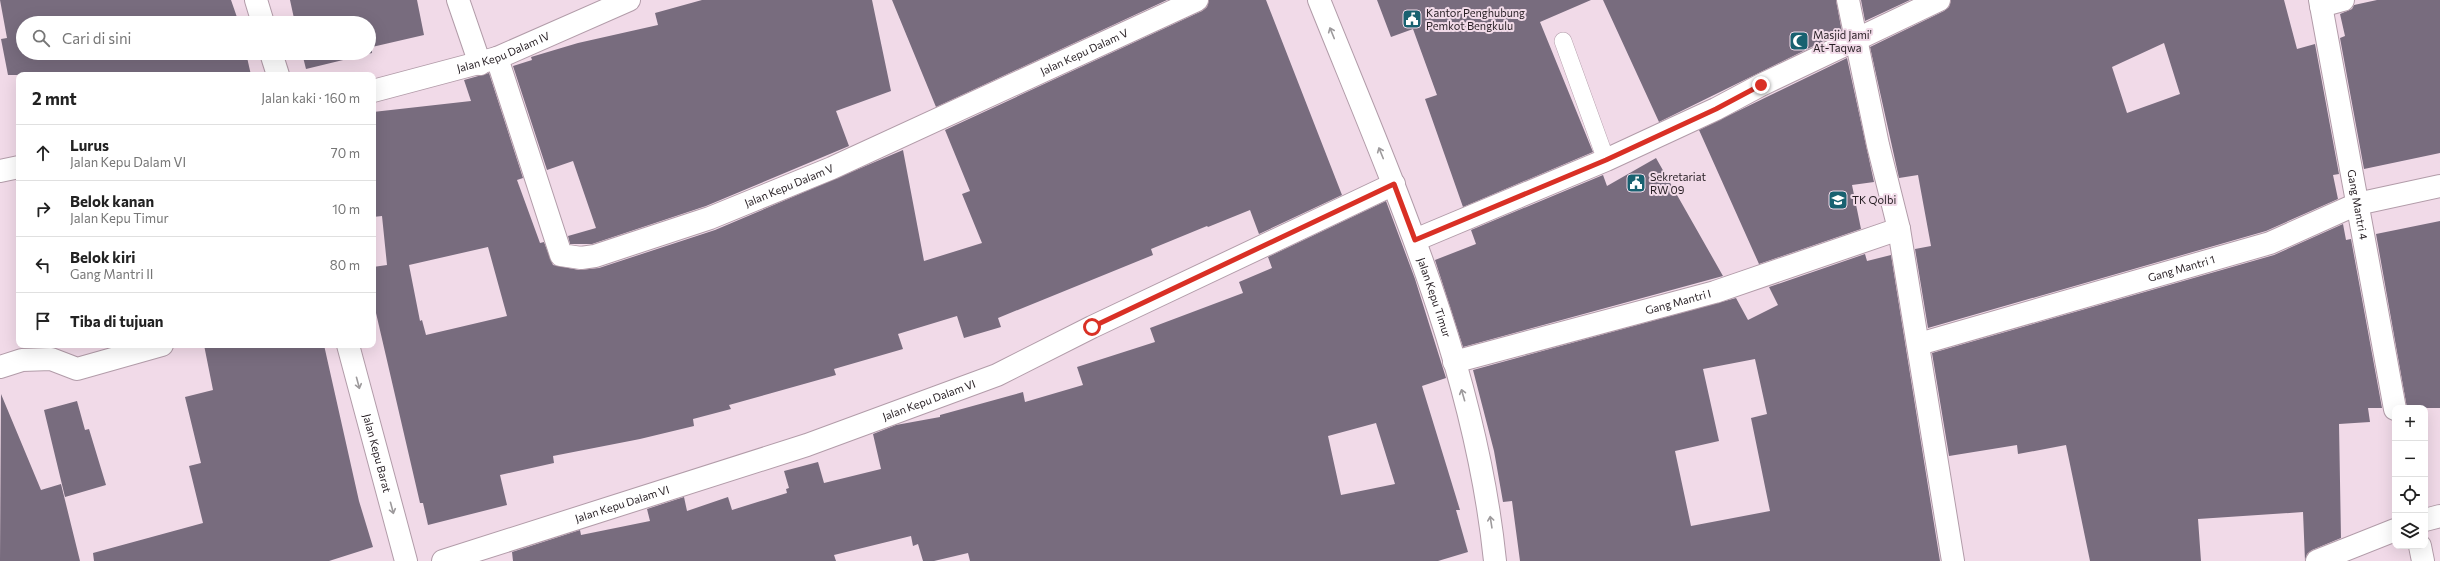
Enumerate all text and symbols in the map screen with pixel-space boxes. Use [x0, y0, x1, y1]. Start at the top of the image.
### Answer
place label: Kantor Penghubung Pemkot Bengkulu [1426, 6, 1525, 32]
public building icon: Kantor Penghubung Pemkot Bengkulu [1401, 8, 1423, 30]
search box [16, 16, 376, 60]
street label: Jalan Kepu Dalam V [1038, 26, 1130, 78]
icon: search [30, 27, 52, 49]
one-way arrow [1328, 27, 1335, 39]
place label: Masjid Jami' At-Taqwa [1813, 28, 1872, 54]
text: Cari di sini [62, 29, 131, 47]
street label: Jalan Kepu Dalam IV [455, 29, 552, 75]
mosque icon: Masjid Jami' At-Taqwa [1788, 30, 1810, 52]
route end [1752, 76, 1770, 94]
text: 2 mnt [32, 88, 77, 109]
text: Jalan kaki · 160 m [261, 90, 360, 106]
text: Lurus [70, 136, 109, 154]
icon: ahead [32, 142, 54, 164]
text: 70 m [331, 145, 360, 161]
one-way arrow [1377, 148, 1384, 160]
text: Jalan Kepu Dalam VI [70, 154, 186, 170]
street label: Jalan Kepu Dalam V [742, 161, 836, 210]
street label: Gang Mantri 4 [2345, 168, 2371, 241]
place label: Sekretariat RW 09 [1650, 170, 1706, 196]
public building icon: Sekretariat RW 09 [1625, 172, 1647, 194]
school or university icon: TK Qolbi [1827, 189, 1849, 211]
text: Belok kanan [70, 192, 154, 210]
place label: TK Qolbi [1852, 193, 1896, 206]
icon: right [32, 198, 54, 220]
text: 10 m [332, 201, 360, 217]
text: Jalan Kepu Timur [70, 210, 169, 226]
text: Belok kiri [70, 248, 136, 266]
street label: Gang Mantri 1 [2146, 252, 2216, 284]
icon: left [32, 254, 54, 276]
street label: Jalan Kepu Timur [1414, 255, 1454, 339]
text: 80 m [330, 257, 360, 273]
text: Gang Mantri II [70, 266, 154, 282]
street label: Gang Mantri I [1644, 286, 1712, 316]
icon: arrive [32, 310, 54, 332]
text: Tiba di tujuan [70, 312, 164, 330]
route start [1083, 318, 1101, 336]
one-way arrow [355, 376, 363, 389]
street label: Jalan Kepu Dalam VI [880, 377, 977, 424]
one-way arrow [1459, 389, 1466, 402]
map controls [2392, 405, 2428, 549]
button: + [2392, 405, 2428, 441]
street label: Jalan Kepu Barat [360, 412, 394, 494]
button: − [2392, 441, 2428, 477]
button: locate [2392, 477, 2428, 513]
street label: Jalan Kepu Dalam VI [573, 482, 671, 526]
one-way arrow [389, 502, 396, 515]
button: layers [2392, 513, 2428, 549]
one-way arrow [1487, 516, 1495, 529]

